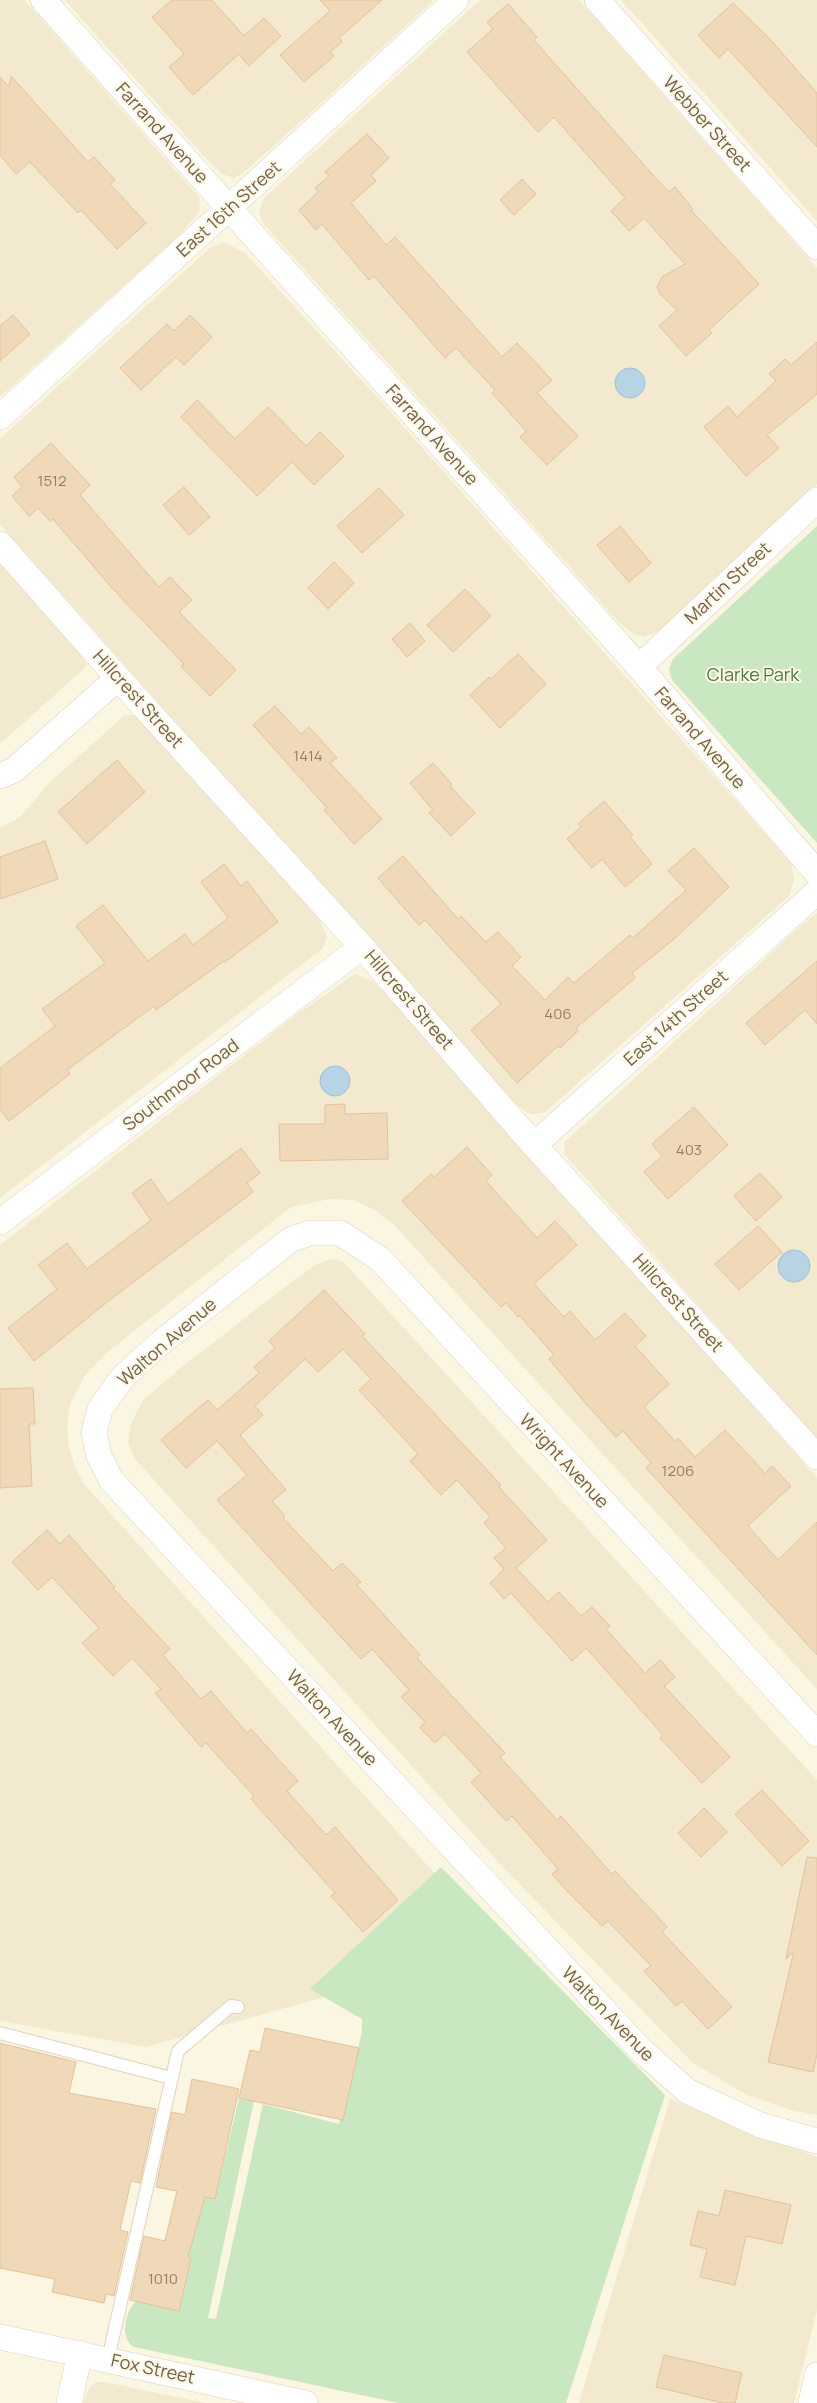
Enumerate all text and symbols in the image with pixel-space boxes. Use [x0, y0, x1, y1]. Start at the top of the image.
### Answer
street label: Webber Street [658, 70, 757, 176]
street label: Farrand Avenue [111, 77, 214, 188]
street label: East 16th Street [171, 155, 286, 262]
street label: Farrand Avenue [381, 379, 484, 490]
house number: 1512 [38, 470, 66, 491]
street label: Martin Street [679, 536, 776, 629]
street label: Hillcrest Street [88, 644, 189, 753]
park label: Clarke Park [707, 662, 800, 686]
street label: Farrand Avenue [650, 681, 752, 793]
house number: 1414 [293, 745, 323, 766]
street label: Hillcrest Street [360, 944, 460, 1054]
street label: East 14th Street [618, 964, 733, 1071]
house number: 406 [544, 1003, 572, 1024]
street label: Southmoor Road [117, 1033, 243, 1136]
house number: 403 [676, 1139, 702, 1160]
street label: Hillcrest Street [628, 1248, 729, 1357]
street label: Walton Avenue [112, 1292, 221, 1391]
street label: Wright Avenue [515, 1408, 615, 1513]
house number: 1206 [662, 1460, 694, 1481]
street label: Walton Avenue [282, 1664, 384, 1771]
street label: Walton Avenue [557, 1960, 660, 2066]
house number: 1010 [148, 2268, 178, 2289]
street label: Fox Street [109, 2347, 197, 2389]

